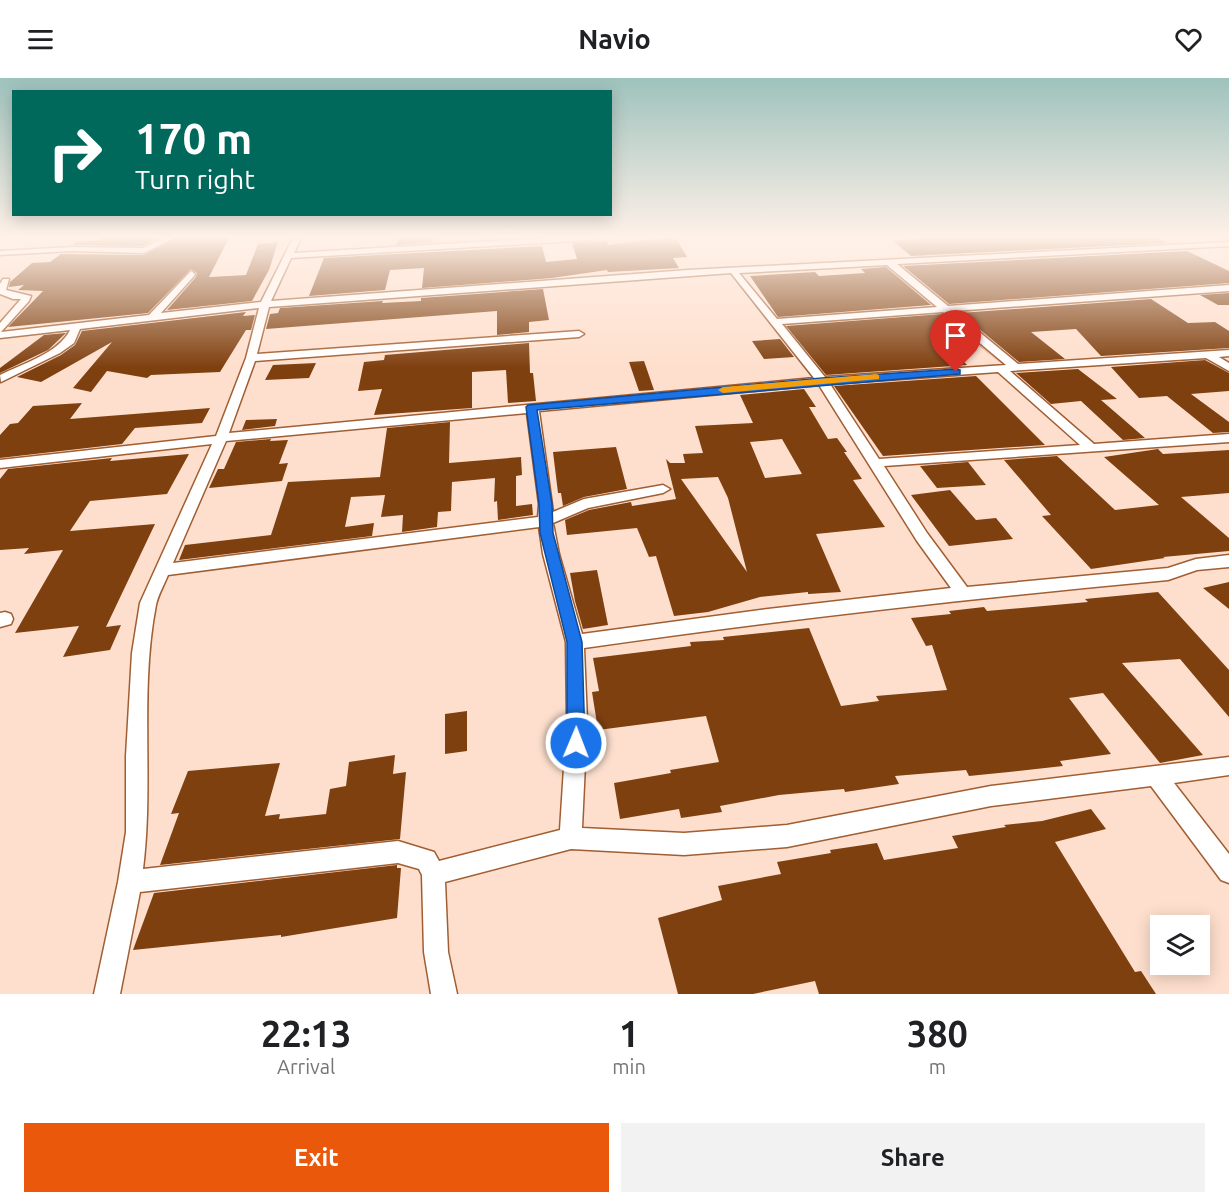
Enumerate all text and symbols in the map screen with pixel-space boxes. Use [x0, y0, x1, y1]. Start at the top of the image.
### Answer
icon: menu [24, 23, 57, 56]
icon: heart [1172, 23, 1205, 56]
text: Navio [578, 24, 651, 54]
icon: right [36, 114, 114, 192]
text: 170 m [135, 115, 252, 162]
text: Turn right [135, 164, 255, 194]
pin [930, 310, 981, 372]
icon: arrive [939, 319, 972, 352]
position arrow [544, 711, 608, 775]
map controls [1150, 915, 1210, 975]
button: layers [1150, 915, 1210, 975]
text: 22:13 [261, 1013, 351, 1054]
text: 1 [619, 1013, 639, 1054]
text: 380 [907, 1013, 968, 1054]
text: Arrival [277, 1055, 335, 1078]
text: min [612, 1055, 646, 1078]
text: m [929, 1055, 946, 1078]
button: Exit [24, 1123, 609, 1192]
button: Share [621, 1123, 1205, 1192]

